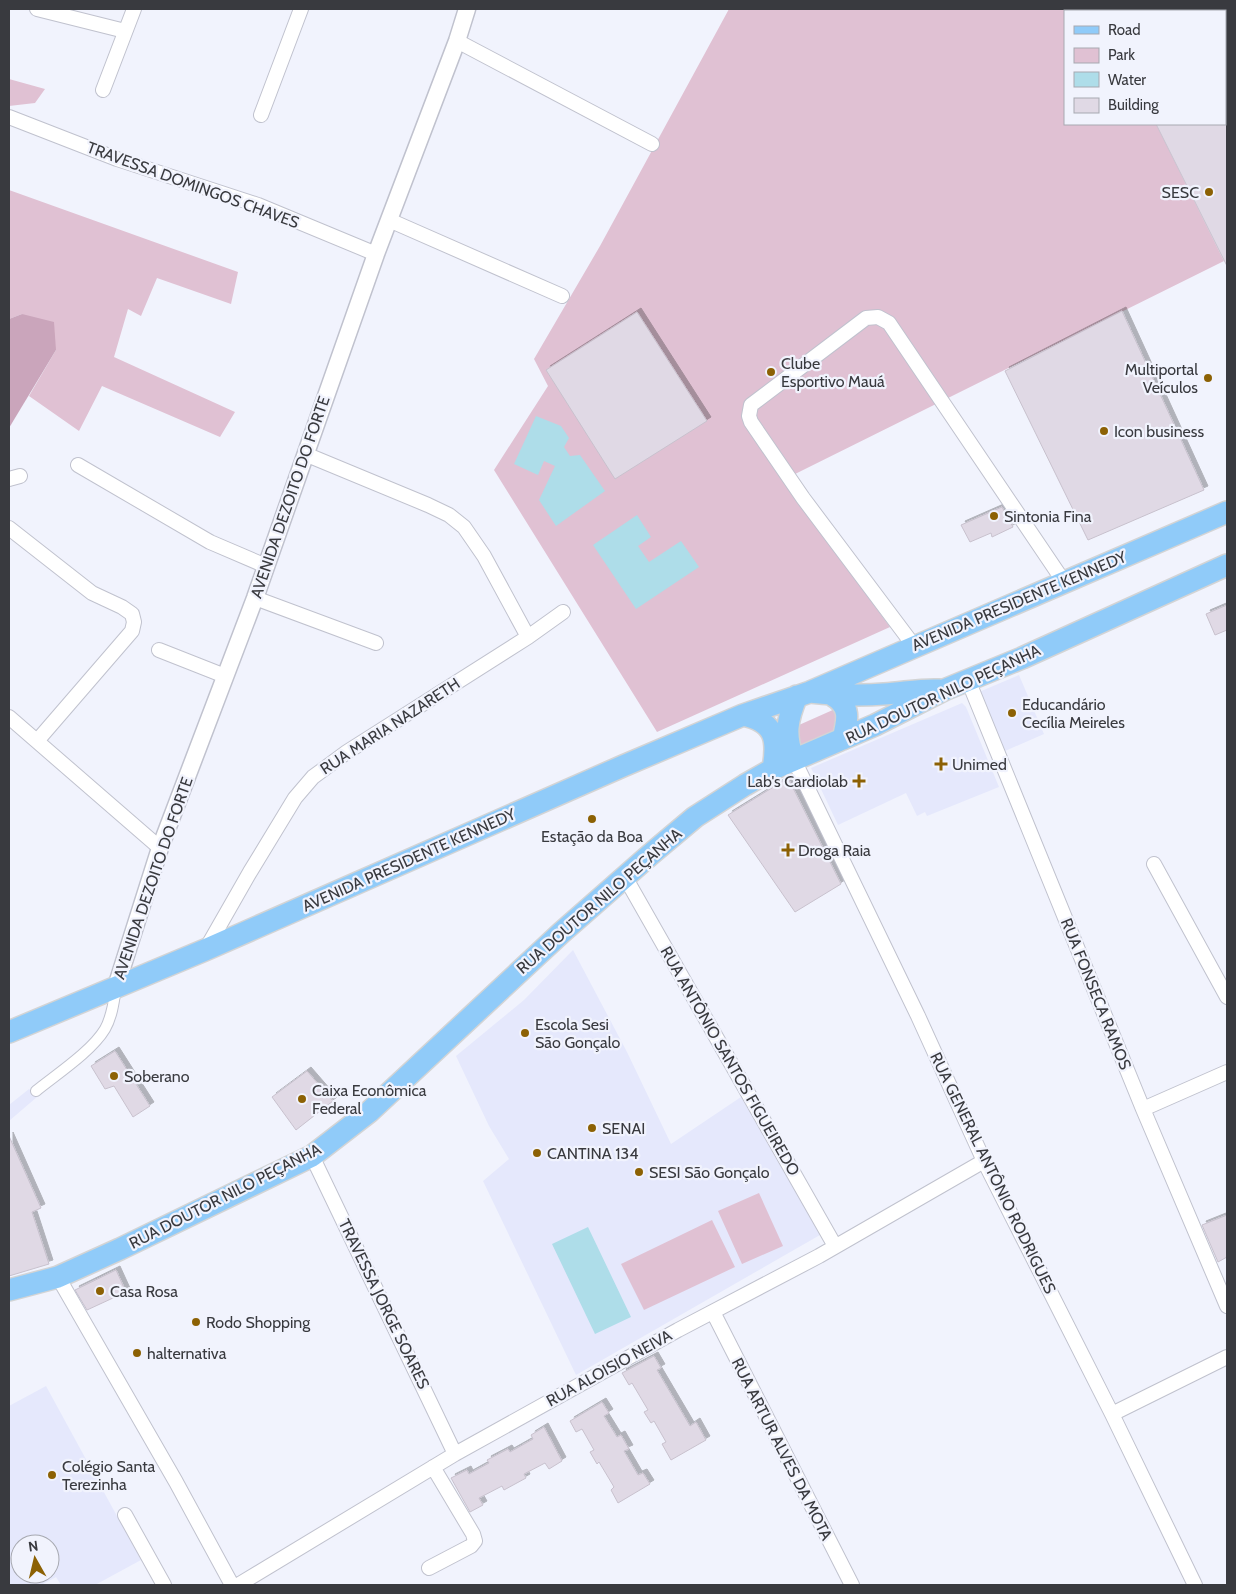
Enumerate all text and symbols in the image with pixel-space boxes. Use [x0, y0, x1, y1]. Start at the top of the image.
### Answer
legend [1064, 10, 1226, 125]
text: Road [1108, 21, 1141, 39]
text: Park [1108, 46, 1135, 64]
text: Water [1108, 71, 1146, 89]
text: Building [1108, 96, 1159, 114]
street label: TRAVESSA DOMINGOS CHAVES [84, 138, 302, 232]
place label: SESC [1162, 183, 1199, 202]
marker: SESC [1203, 186, 1215, 198]
place label: Clube Esportivo Mauá [781, 354, 885, 391]
place label: Multiportal Veículos [1125, 360, 1198, 397]
marker: Clube Esportivo Mauá [765, 366, 777, 378]
marker: Multiportal Veículos [1202, 372, 1214, 384]
street label: AVENIDA DEZOITO DO FORTE [246, 393, 334, 600]
place label: Icon business [1114, 422, 1204, 441]
marker: Icon business [1098, 425, 1110, 437]
place label: Sintonia Fina [1004, 507, 1092, 526]
marker: Sintonia Fina [988, 510, 1000, 522]
street label: AVENIDA PRESIDENTE KENNEDY [909, 547, 1130, 655]
street label: RUA DOUTOR NILO PEÇANHA [843, 640, 1043, 748]
street label: RUA MARIA NAZARETH [317, 674, 463, 778]
place label: Educandário Cecília Meireles [1022, 695, 1125, 732]
marker: Educandário Cecília Meireles [1006, 707, 1018, 719]
place label: Unimed [952, 755, 1007, 774]
marker: Unimed [934, 757, 948, 771]
place label: Lab's Cardiolab [747, 772, 848, 791]
street label: AVENIDA DEZOITO DO FORTE [109, 774, 197, 981]
marker: Lab's Cardiolab [852, 774, 866, 788]
street label: AVENIDA PRESIDENTE KENNEDY [299, 804, 519, 916]
marker: Estação da Boa [586, 813, 598, 825]
street label: RUA DOUTOR NILO PEÇANHA [513, 824, 686, 978]
place label: Estação da Boa [541, 827, 643, 846]
place label: Droga Raia [798, 841, 871, 860]
marker: Droga Raia [782, 844, 794, 856]
street label: RUA FONSECA RAMOS [1057, 915, 1135, 1073]
street label: RUA ANTÔNIO SANTOS FIGUEIREDO [656, 943, 804, 1179]
place label: Escola Sesi São Gonçalo [535, 1015, 620, 1052]
marker: Escola Sesi São Gonçalo [519, 1027, 531, 1039]
street label: RUA GENERAL ANTÔNIO RODRIGUES [926, 1049, 1060, 1297]
place label: Soberano [124, 1067, 190, 1086]
marker: Soberano [108, 1070, 120, 1082]
place label: Caixa Econômica Federal [312, 1081, 427, 1118]
marker: Caixa Econômica Federal [296, 1093, 308, 1105]
place label: SENAI [602, 1119, 645, 1138]
marker: SENAI [586, 1122, 598, 1134]
street label: RUA DOUTOR NILO PEÇANHA [126, 1139, 324, 1253]
place label: CANTINA 134 [547, 1144, 638, 1163]
marker: CANTINA 134 [531, 1147, 543, 1159]
place label: SESI São Gonçalo [649, 1163, 770, 1182]
marker: SESI São Gonçalo [633, 1166, 645, 1178]
street label: TRAVESSA JORGE SOARES [335, 1216, 433, 1392]
place label: Casa Rosa [110, 1282, 178, 1301]
marker: Casa Rosa [94, 1285, 106, 1297]
place label: Rodo Shopping [206, 1313, 311, 1332]
marker: Rodo Shopping [190, 1316, 202, 1328]
street label: RUA ALOISIO NEIVA [543, 1326, 675, 1410]
place label: halternativa [147, 1344, 227, 1363]
marker: halternativa [131, 1347, 143, 1359]
street label: RUA ARTUR ALVES DA MOTA [728, 1355, 836, 1543]
place label: Colégio Santa Terezinha [62, 1457, 156, 1494]
marker: Colégio Santa Terezinha [46, 1469, 58, 1481]
north arrow [10, 1534, 60, 1584]
text: N [27, 1537, 39, 1556]

